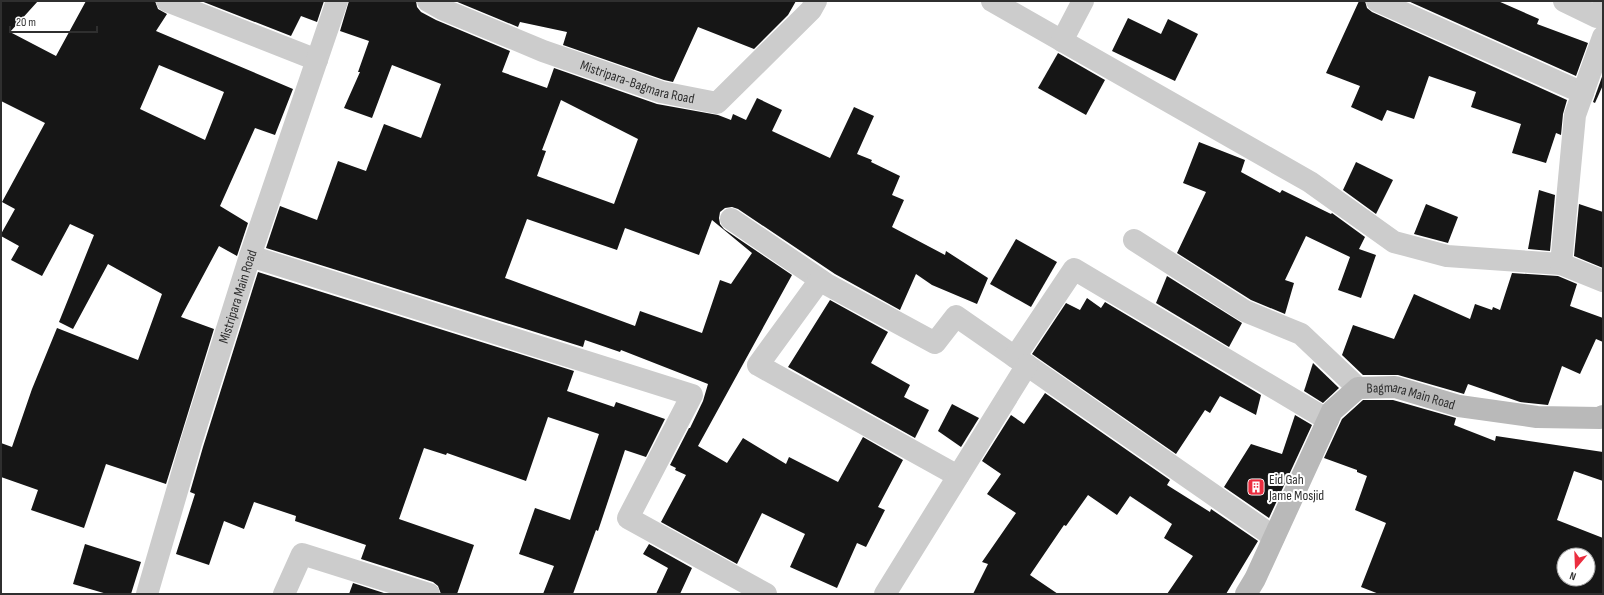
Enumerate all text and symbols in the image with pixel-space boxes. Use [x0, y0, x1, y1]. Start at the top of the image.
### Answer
scale bar [10, 8, 97, 34]
text: 20 m [16, 15, 36, 30]
street label: Mistripara-Bagmara Road [578, 57, 696, 107]
street label: Mistripara Main Road [215, 247, 261, 346]
street label: Bagmara Main Road [1366, 379, 1457, 413]
place label: Eid Gah Jame Mosjid [1268, 471, 1324, 504]
building icon: Eid Gah Jame Mosjid [1246, 477, 1266, 497]
north arrow [1556, 547, 1596, 587]
text: N [1568, 569, 1578, 583]

